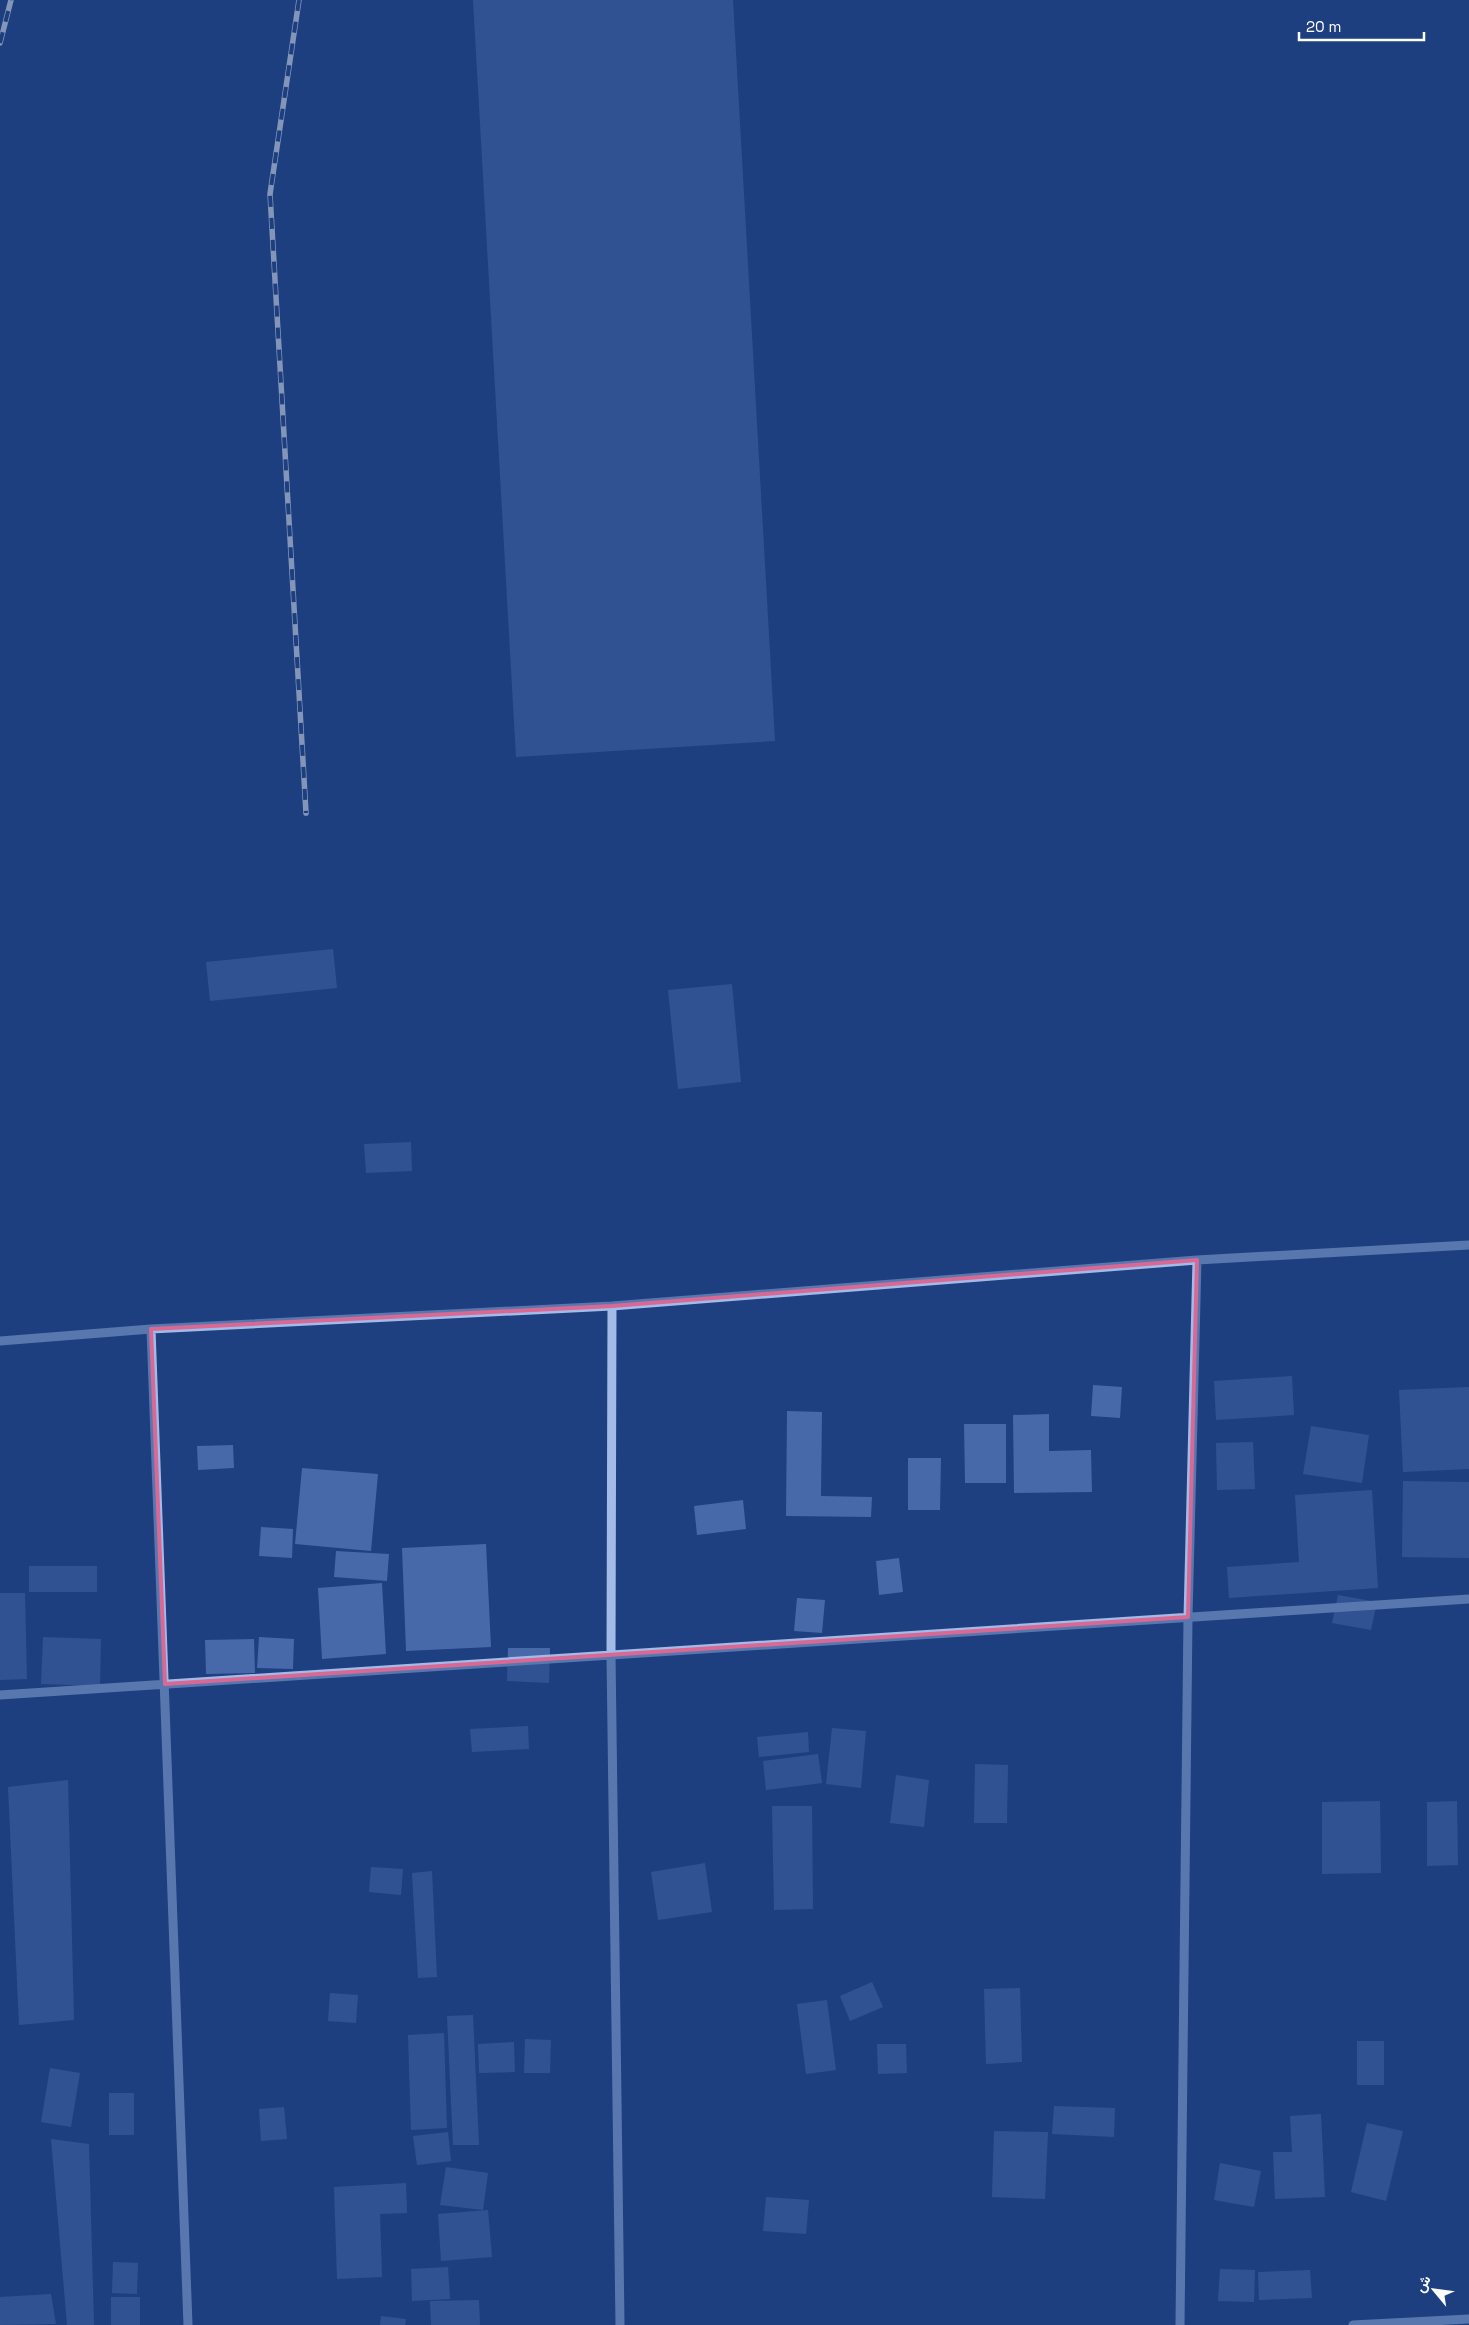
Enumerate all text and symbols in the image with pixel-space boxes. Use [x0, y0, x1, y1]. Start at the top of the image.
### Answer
scale bar [1299, 10, 1424, 42]
text: 20 m [1306, 17, 1341, 36]
north arrow [1409, 2265, 1459, 2315]
text: ش [1411, 2272, 1435, 2295]

